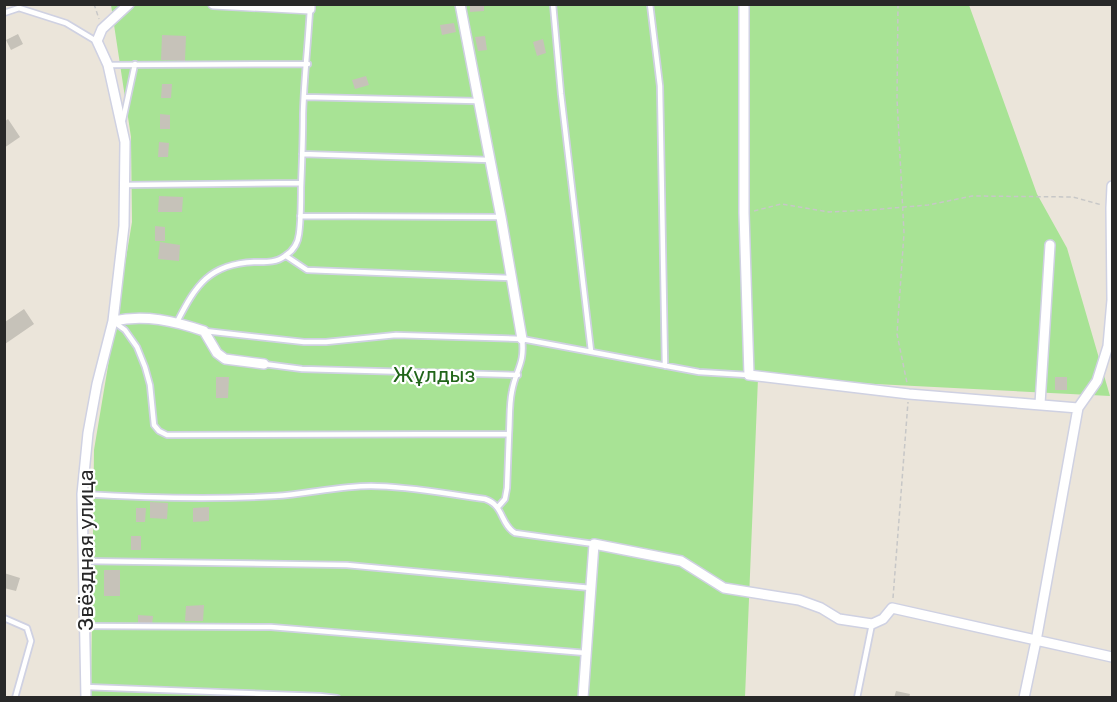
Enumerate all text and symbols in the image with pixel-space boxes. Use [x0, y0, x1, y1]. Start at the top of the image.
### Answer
park label: Жұлдыз [393, 362, 475, 387]
street label: Звёздная улица [73, 469, 98, 631]

